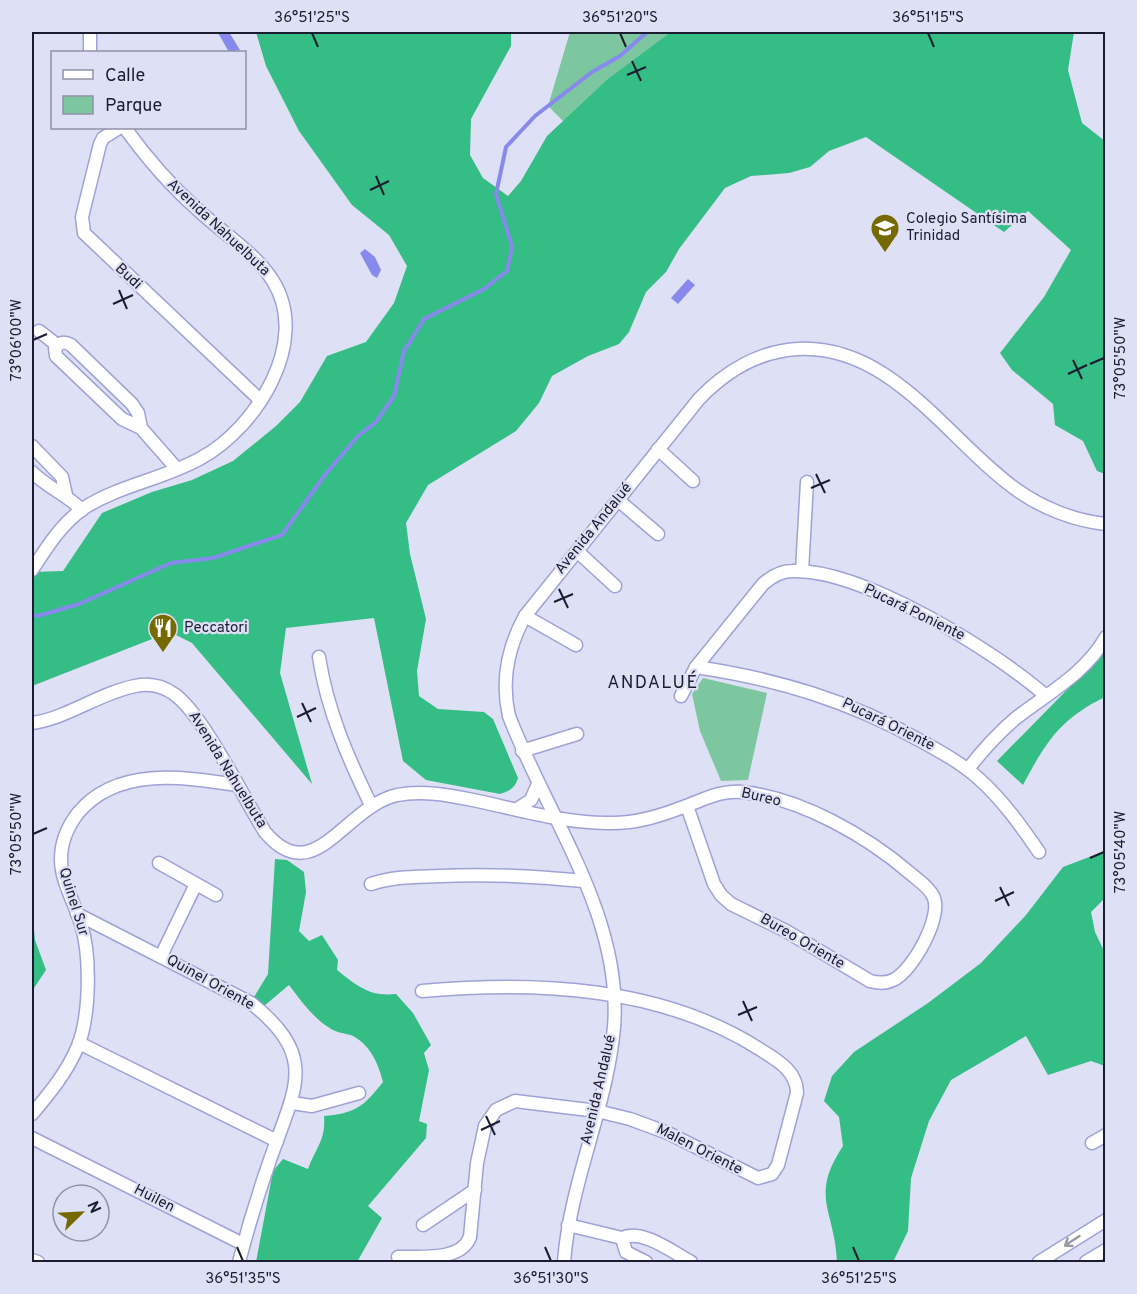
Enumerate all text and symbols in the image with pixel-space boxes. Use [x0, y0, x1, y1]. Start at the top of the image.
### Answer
text: 36°51'25"S [274, 9, 350, 28]
text: 36°51'20"S [582, 9, 658, 28]
text: 36°51'15"S [892, 9, 964, 28]
legend [51, 51, 246, 129]
text: Calle [105, 65, 145, 88]
text: Parque [105, 95, 162, 118]
street label: Avenida Nahuelbuta [162, 175, 274, 281]
place label: Colegio Santísima Trinidad [906, 210, 1027, 246]
school or university icon: Colegio Santísima Trinidad [869, 212, 901, 254]
street label: Budi [110, 260, 146, 294]
text: 73°06'00"W [8, 299, 27, 381]
text: 73°05'50"W [1112, 317, 1131, 399]
street label: Avenida Andalué [551, 479, 637, 579]
street label: Pucará Poniente [860, 580, 968, 646]
restaurant icon: Peccatori [147, 612, 179, 654]
place label: Peccatori [184, 619, 248, 638]
district label: ANDALUÉ [607, 670, 699, 695]
street label: Pucará Oriente [838, 694, 938, 756]
street label: Avenida Nahuelbuta [183, 708, 271, 832]
street label: Bureo [739, 784, 783, 812]
text: 73°05'50"W [8, 793, 27, 875]
text: 73°05'40"W [1112, 811, 1131, 893]
street label: Quinel Sur [54, 865, 92, 939]
street label: Bureo Oriente [756, 910, 848, 974]
street label: Quinel Oriente [163, 951, 257, 1015]
street label: Avenida Andalué [577, 1033, 621, 1147]
street label: Malen Oriente [653, 1120, 745, 1180]
street label: Huilen [130, 1181, 178, 1217]
north arrow [51, 1183, 111, 1243]
text: N [81, 1198, 104, 1217]
one-way arrow [1065, 1235, 1081, 1247]
text: 36°51'35"S [205, 1270, 281, 1289]
text: 36°51'30"S [513, 1270, 589, 1289]
text: 36°51'25"S [821, 1270, 897, 1289]

